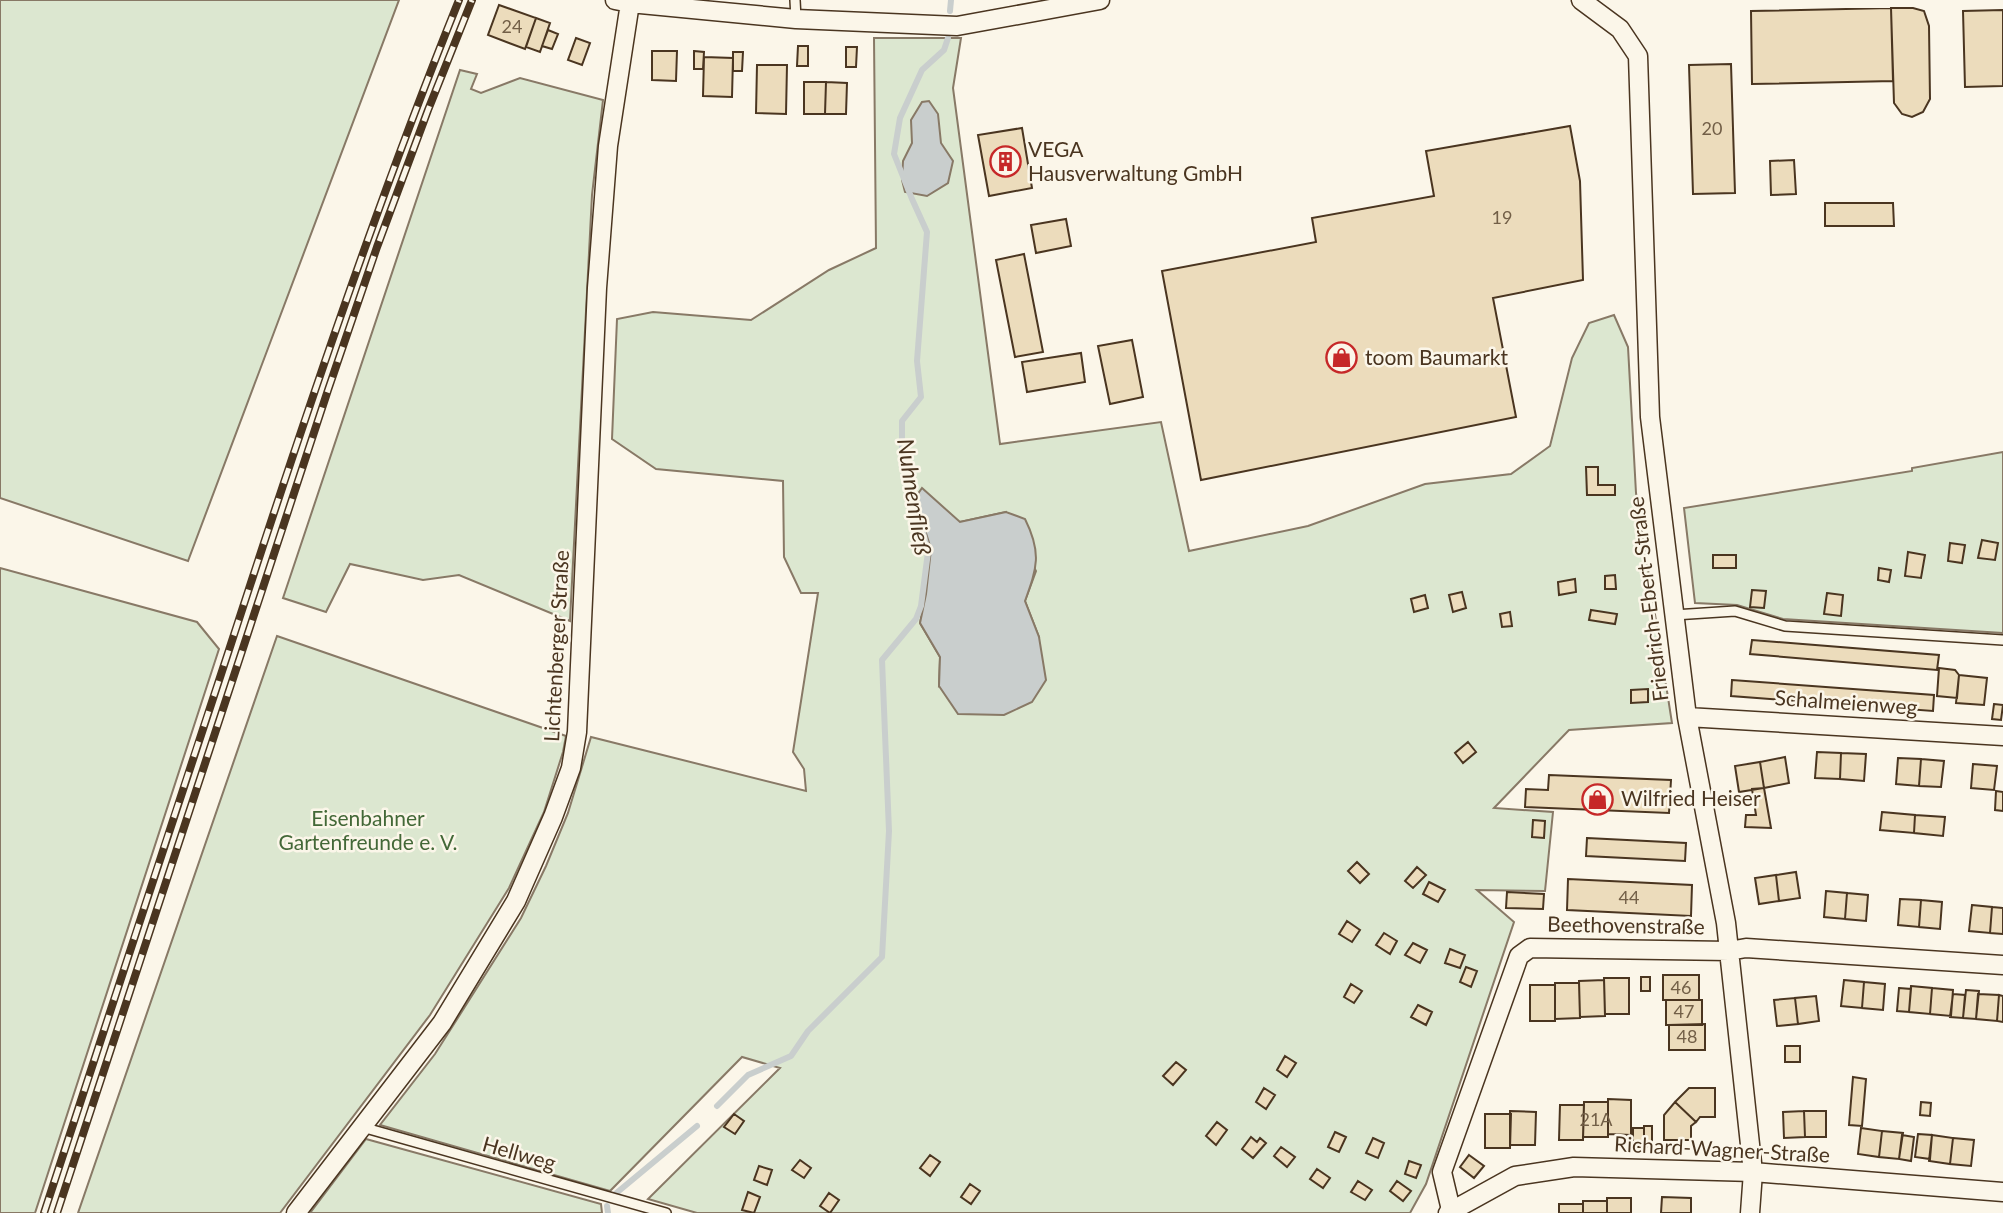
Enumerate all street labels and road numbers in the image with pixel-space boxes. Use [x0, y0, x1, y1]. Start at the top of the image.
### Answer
street label: Friedrich-Ebert-Straße [1623, 495, 1672, 703]
street label: Lichtenberger Straße [538, 549, 573, 742]
street label: Schalmeienweg [1774, 684, 1918, 719]
street label: Beethovenstraße [1547, 911, 1705, 938]
street label: Hellweg [480, 1130, 559, 1175]
street label: Richard-Wagner-Straße [1614, 1130, 1831, 1167]

